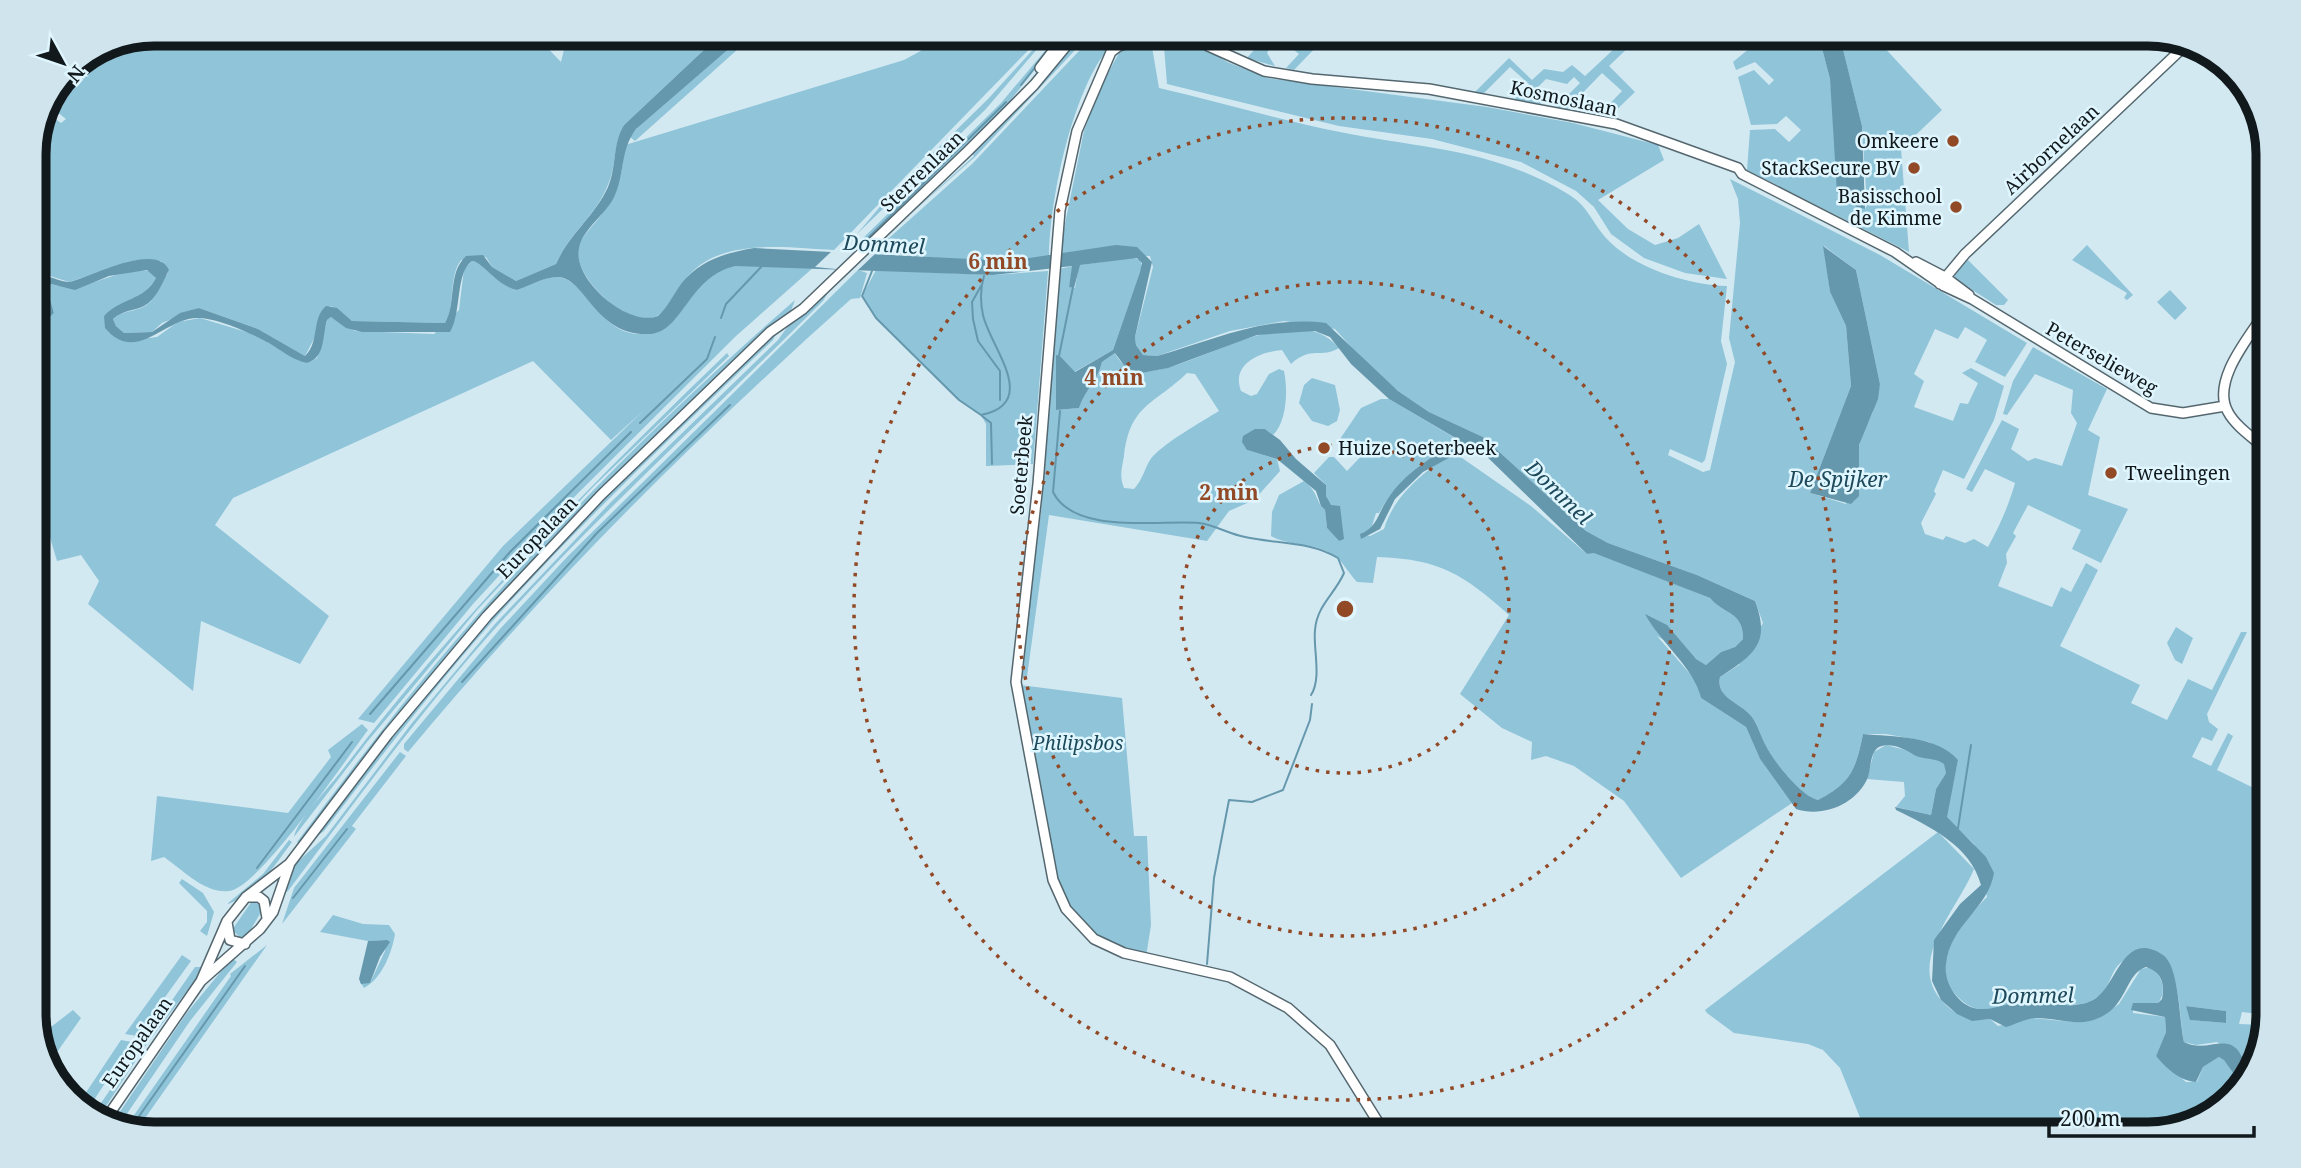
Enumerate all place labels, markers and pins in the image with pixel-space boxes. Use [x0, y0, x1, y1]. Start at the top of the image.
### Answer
place label: Omkeere [1857, 128, 1939, 154]
marker: Omkeere [1945, 133, 1961, 149]
place label: StackSecure BV [1761, 155, 1900, 181]
marker: StackSecure BV [1906, 160, 1922, 176]
place label: Basisschool de Kimme [1838, 183, 1942, 231]
marker: Basisschool de Kimme [1948, 199, 1964, 215]
place label: Huize Soeterbeek [1338, 435, 1497, 461]
marker: Huize Soeterbeek [1316, 440, 1332, 456]
place label: Tweelingen [2125, 460, 2230, 486]
marker: Tweelingen [2103, 465, 2119, 481]
centre of rings [1333, 597, 1357, 621]

